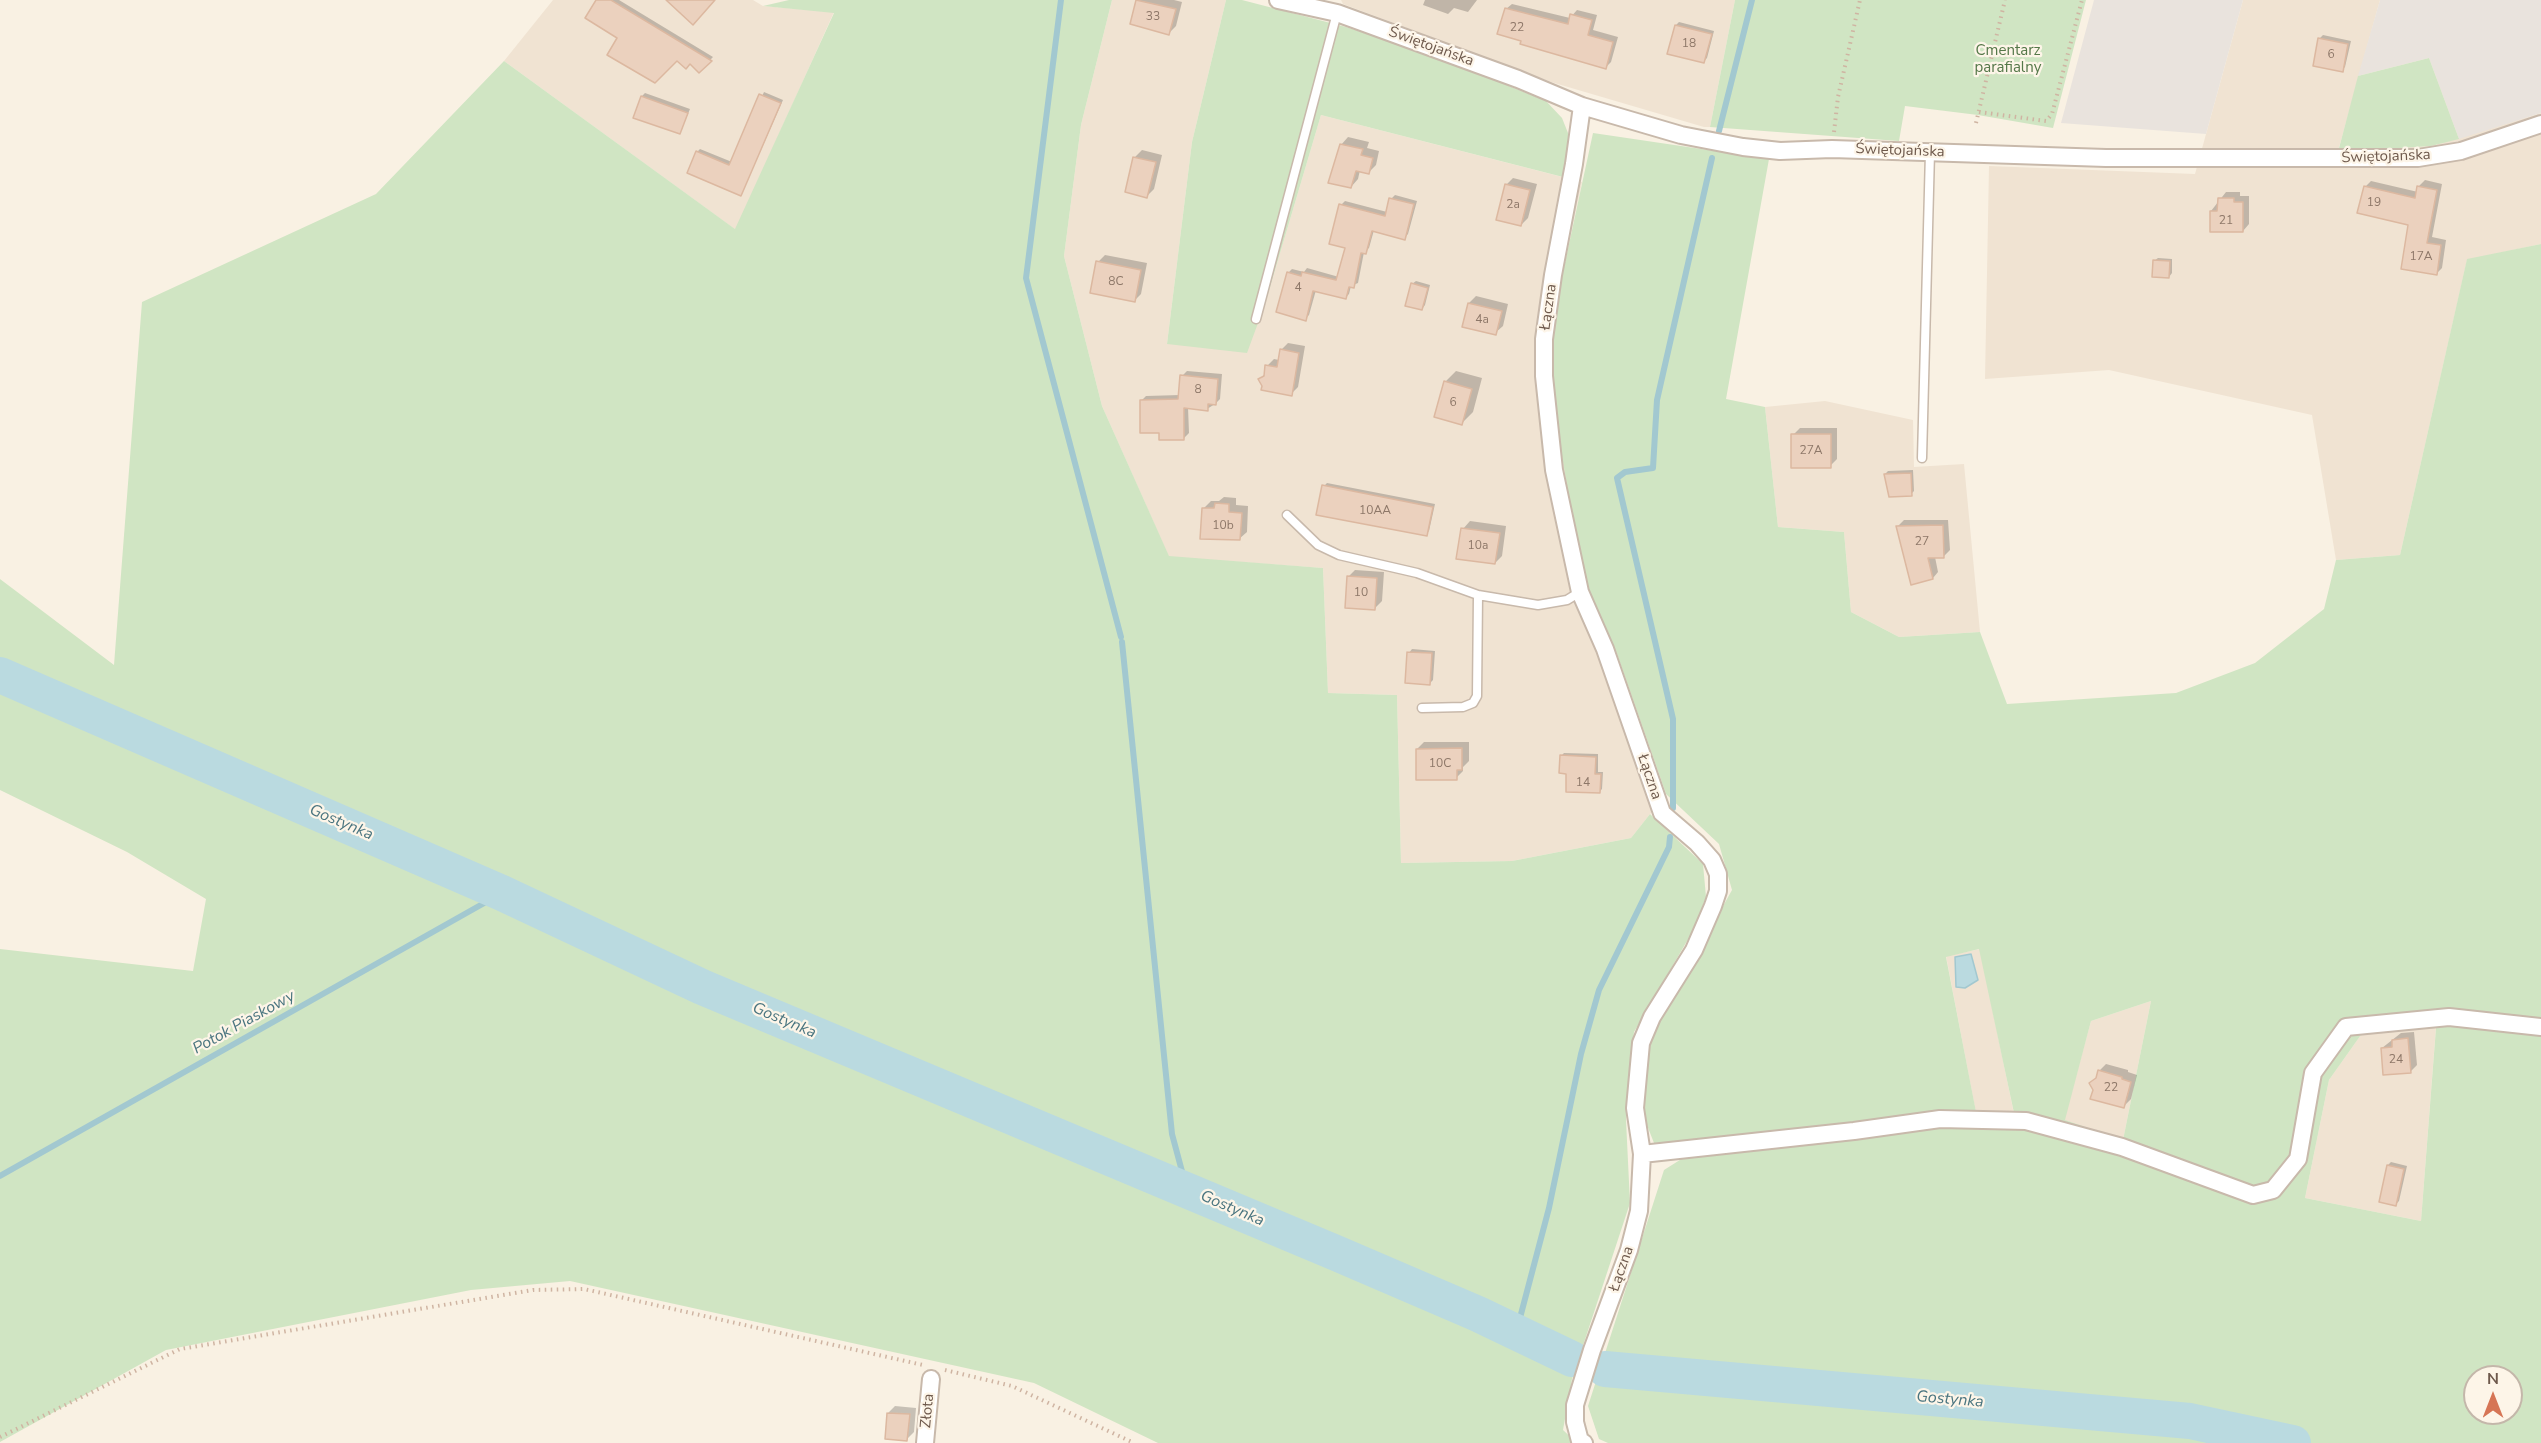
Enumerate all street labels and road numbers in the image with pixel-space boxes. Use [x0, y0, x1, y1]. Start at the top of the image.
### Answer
street label: Świętojańska [1386, 23, 1476, 71]
street label: Świętojańska [1855, 140, 1945, 162]
street label: Świętojańska [2341, 146, 2431, 168]
street label: Łączna [1537, 283, 1561, 331]
street label: Łączna [1633, 752, 1665, 802]
street label: Łączna [1606, 1244, 1638, 1294]
street label: Złota [918, 1393, 938, 1429]

